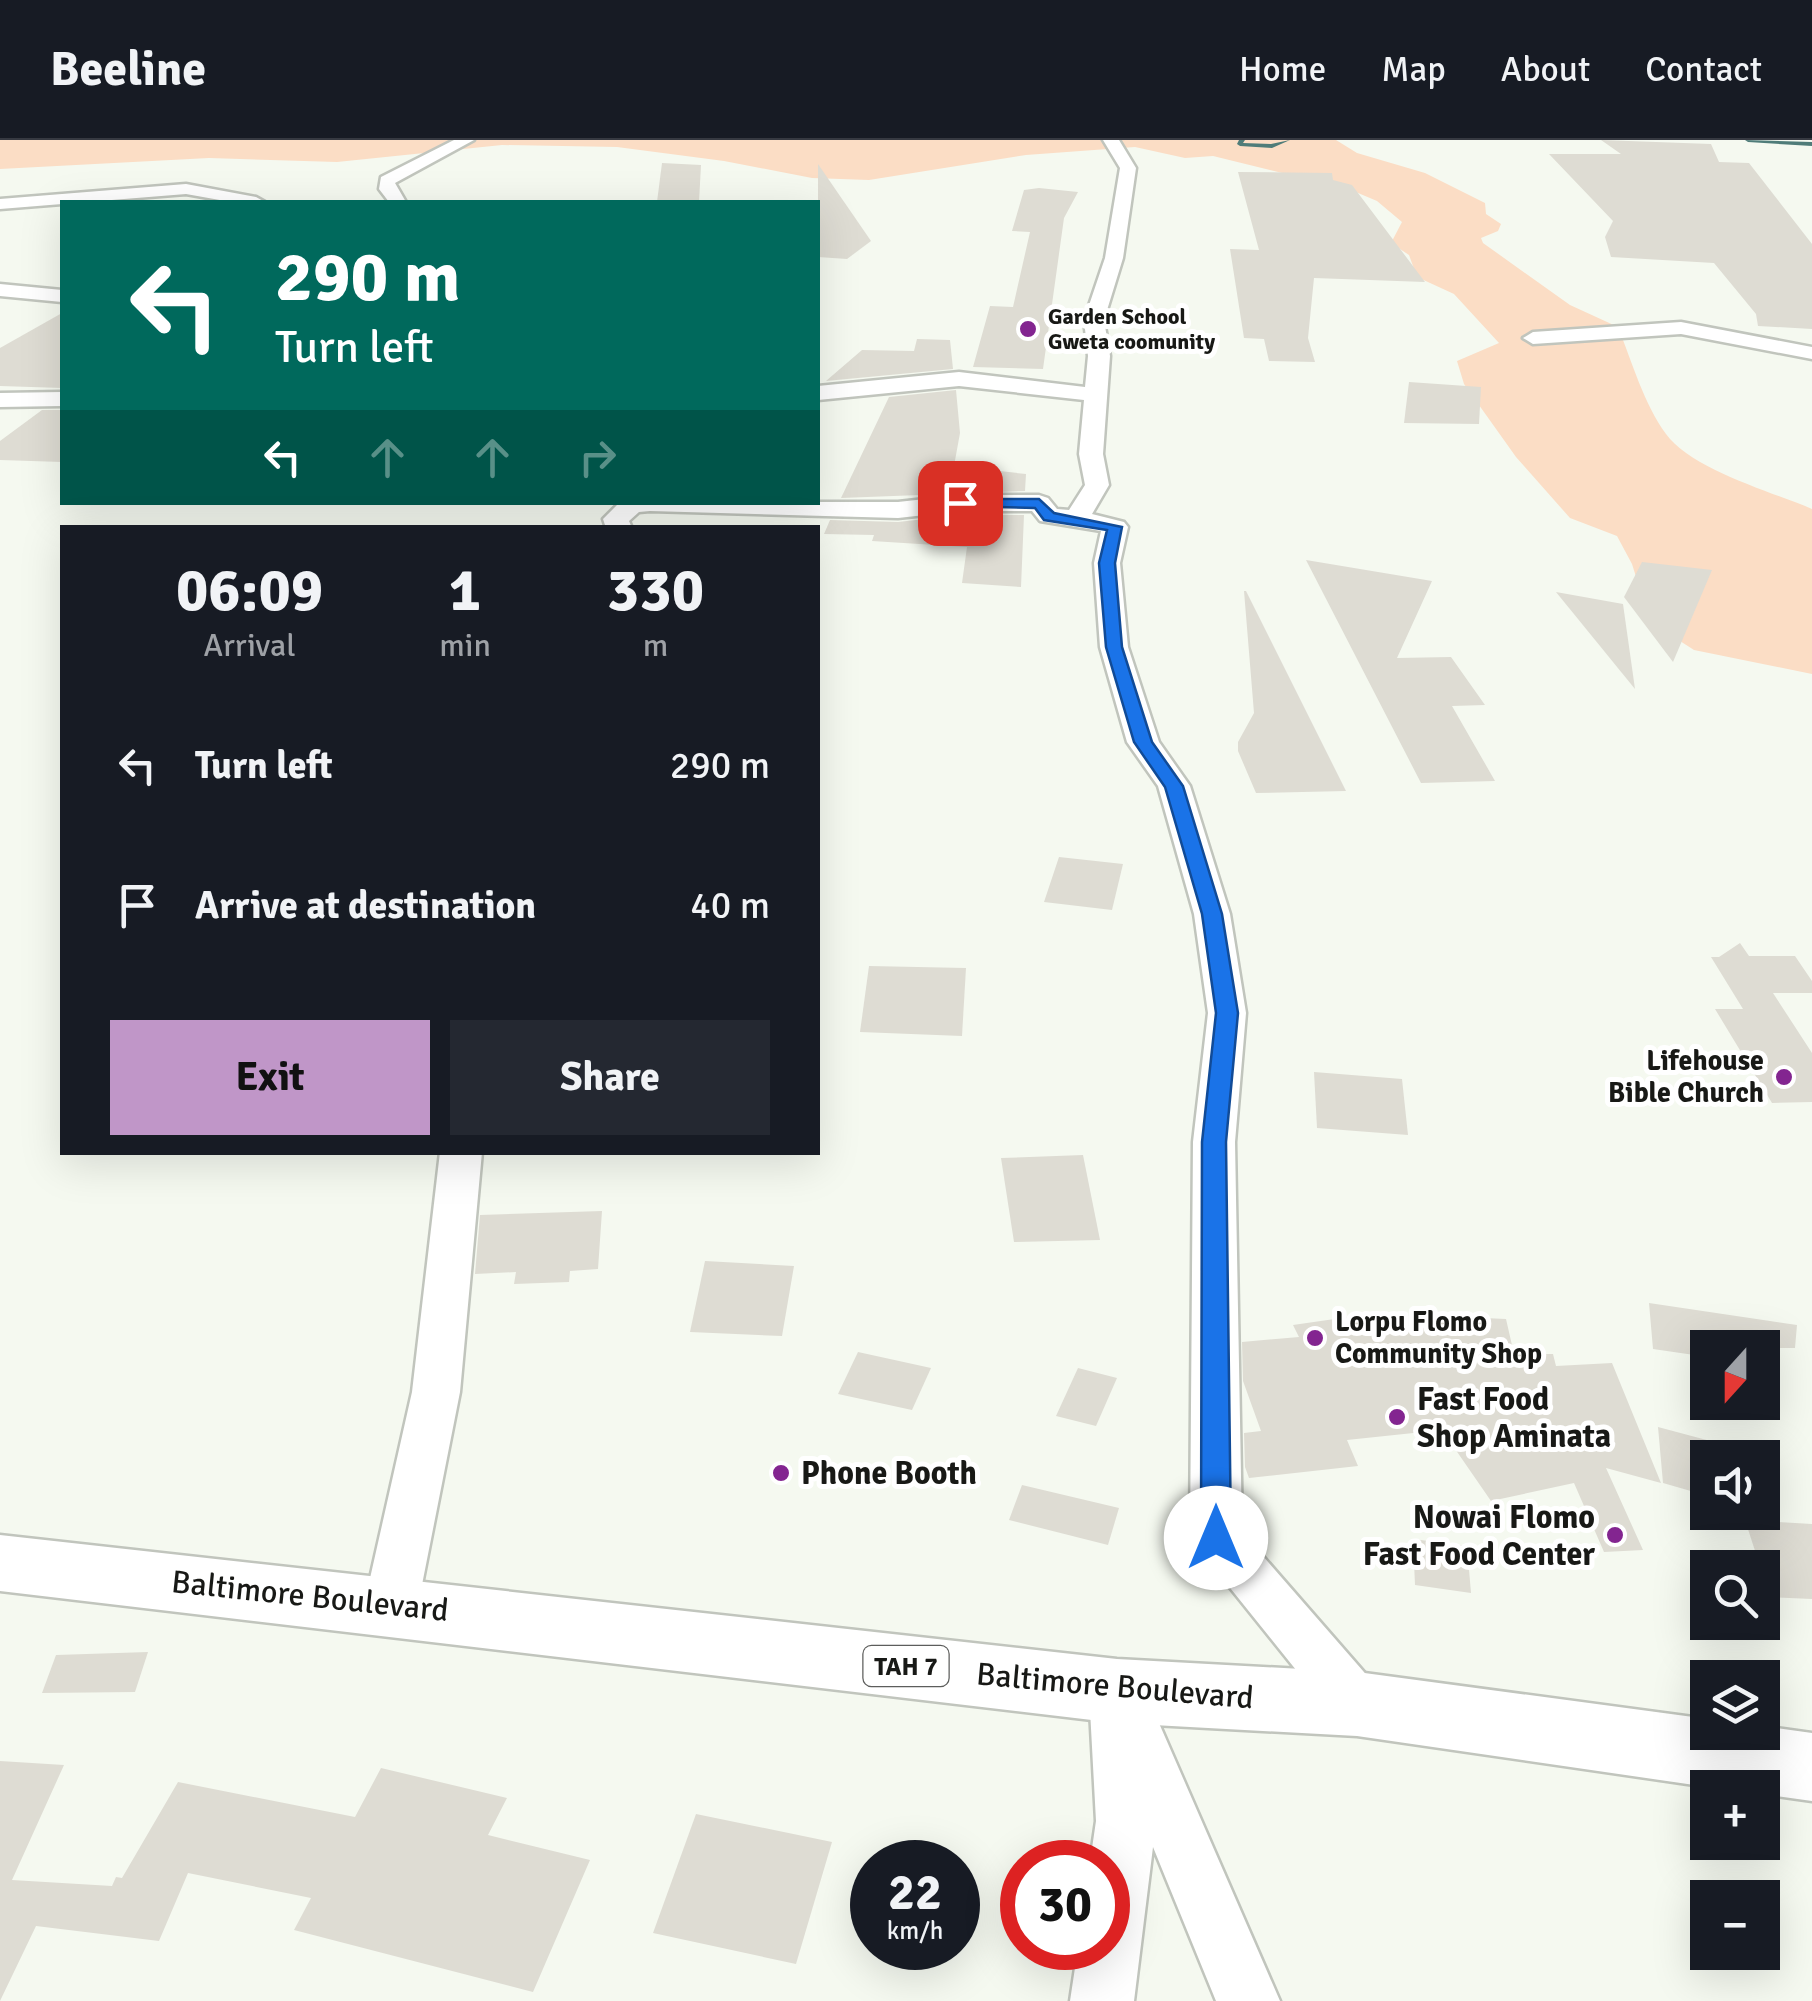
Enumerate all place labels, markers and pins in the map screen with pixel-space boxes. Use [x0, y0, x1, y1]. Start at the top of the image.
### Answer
place label: Garden School Gweta coomunity [1048, 303, 1215, 355]
marker: Garden School Gweta coomunity [1017, 318, 1039, 340]
pin [918, 461, 1003, 546]
place label: Lifehouse Bible Church [1608, 1044, 1764, 1110]
marker: Lifehouse Bible Church [1773, 1066, 1795, 1088]
place label: Lorpu Flomo Community Shop [1335, 1305, 1542, 1371]
marker: Lorpu Flomo Community Shop [1304, 1327, 1326, 1349]
place label: Fast Food Shop Aminata [1417, 1380, 1611, 1456]
marker: Fast Food Shop Aminata [1386, 1406, 1408, 1428]
place label: Phone Booth [801, 1454, 977, 1493]
marker: Phone Booth [770, 1462, 792, 1484]
place label: Nowai Flomo Fast Food Center [1363, 1498, 1595, 1574]
marker: Nowai Flomo Fast Food Center [1604, 1524, 1626, 1546]

